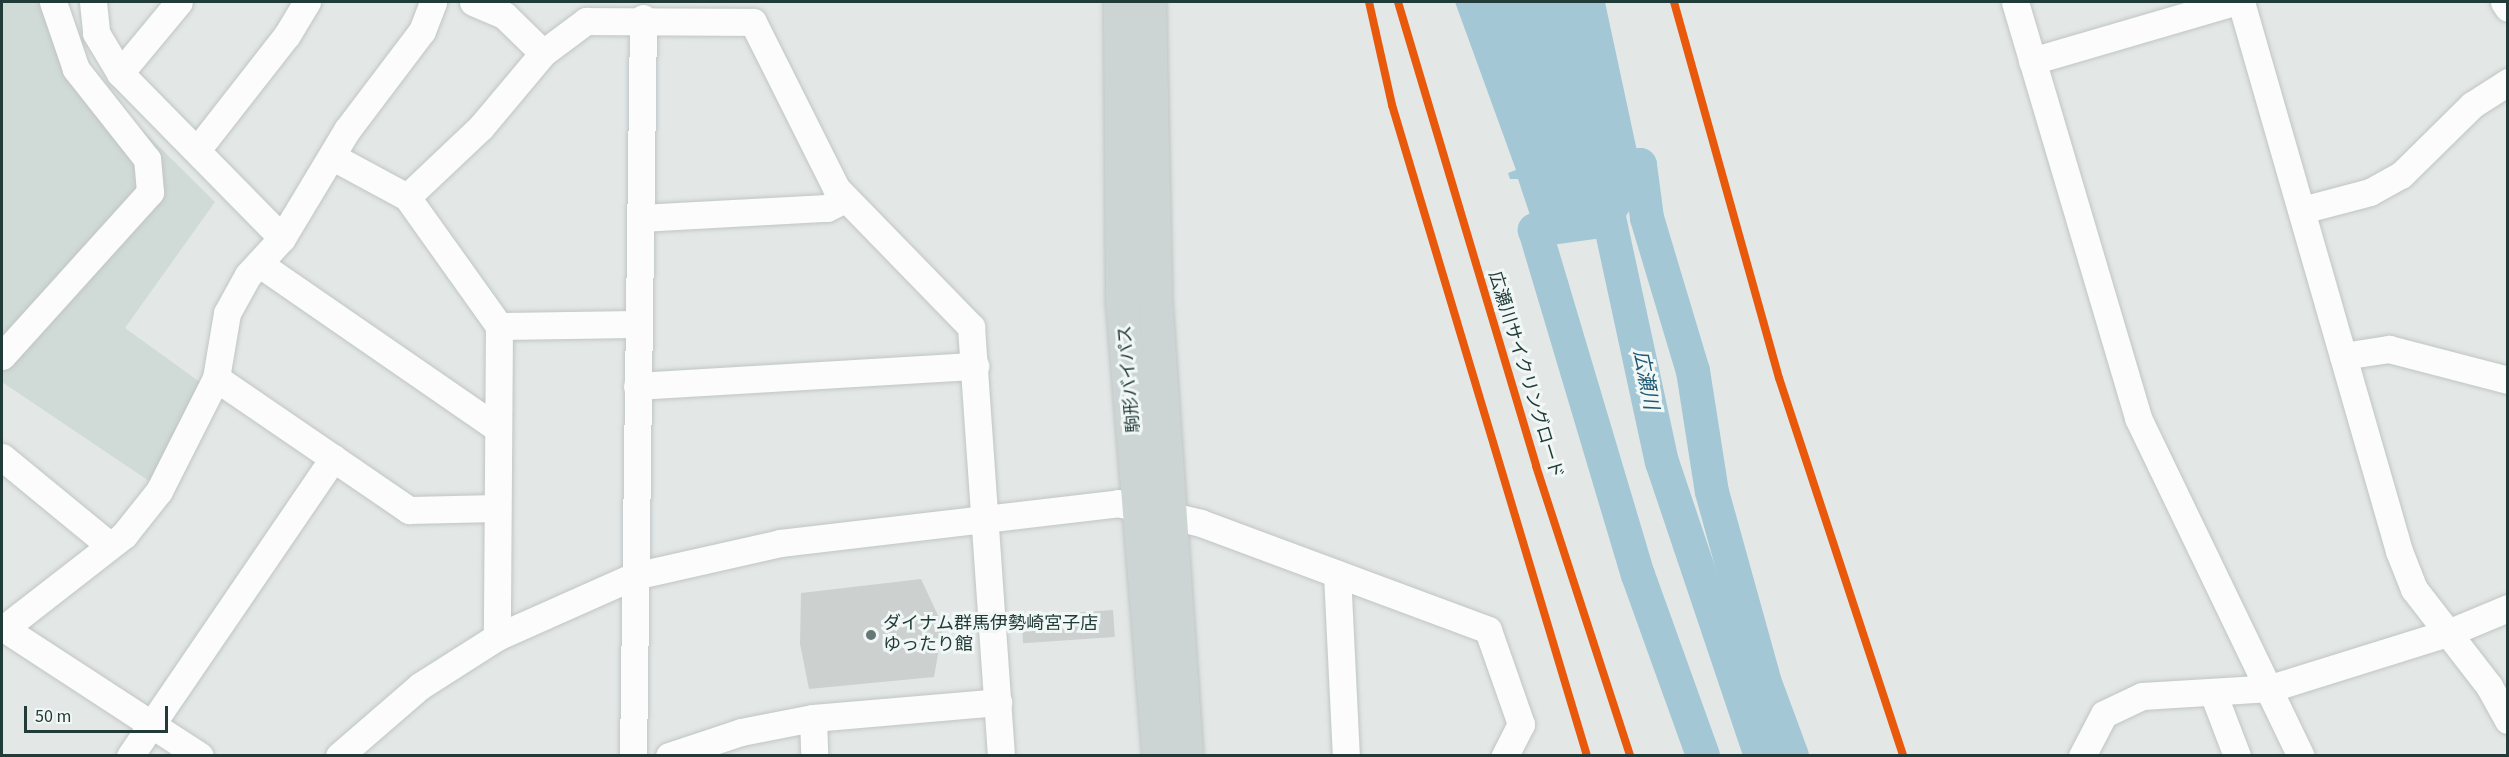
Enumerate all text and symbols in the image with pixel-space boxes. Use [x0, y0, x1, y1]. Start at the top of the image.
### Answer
street label: 広瀬川サイクリングロード [1483, 269, 1567, 481]
street label: 駒形バイパス [1115, 324, 1145, 434]
water label: 広瀬川 [1627, 348, 1663, 412]
place label: ダイナム群馬伊勢崎宮子店 ゆったり館 [883, 614, 1099, 656]
marker: ダイナム群馬伊勢崎宮子店 ゆったり館 [864, 628, 878, 642]
scale bar [27, 694, 171, 732]
text: 50 m [35, 704, 71, 729]

